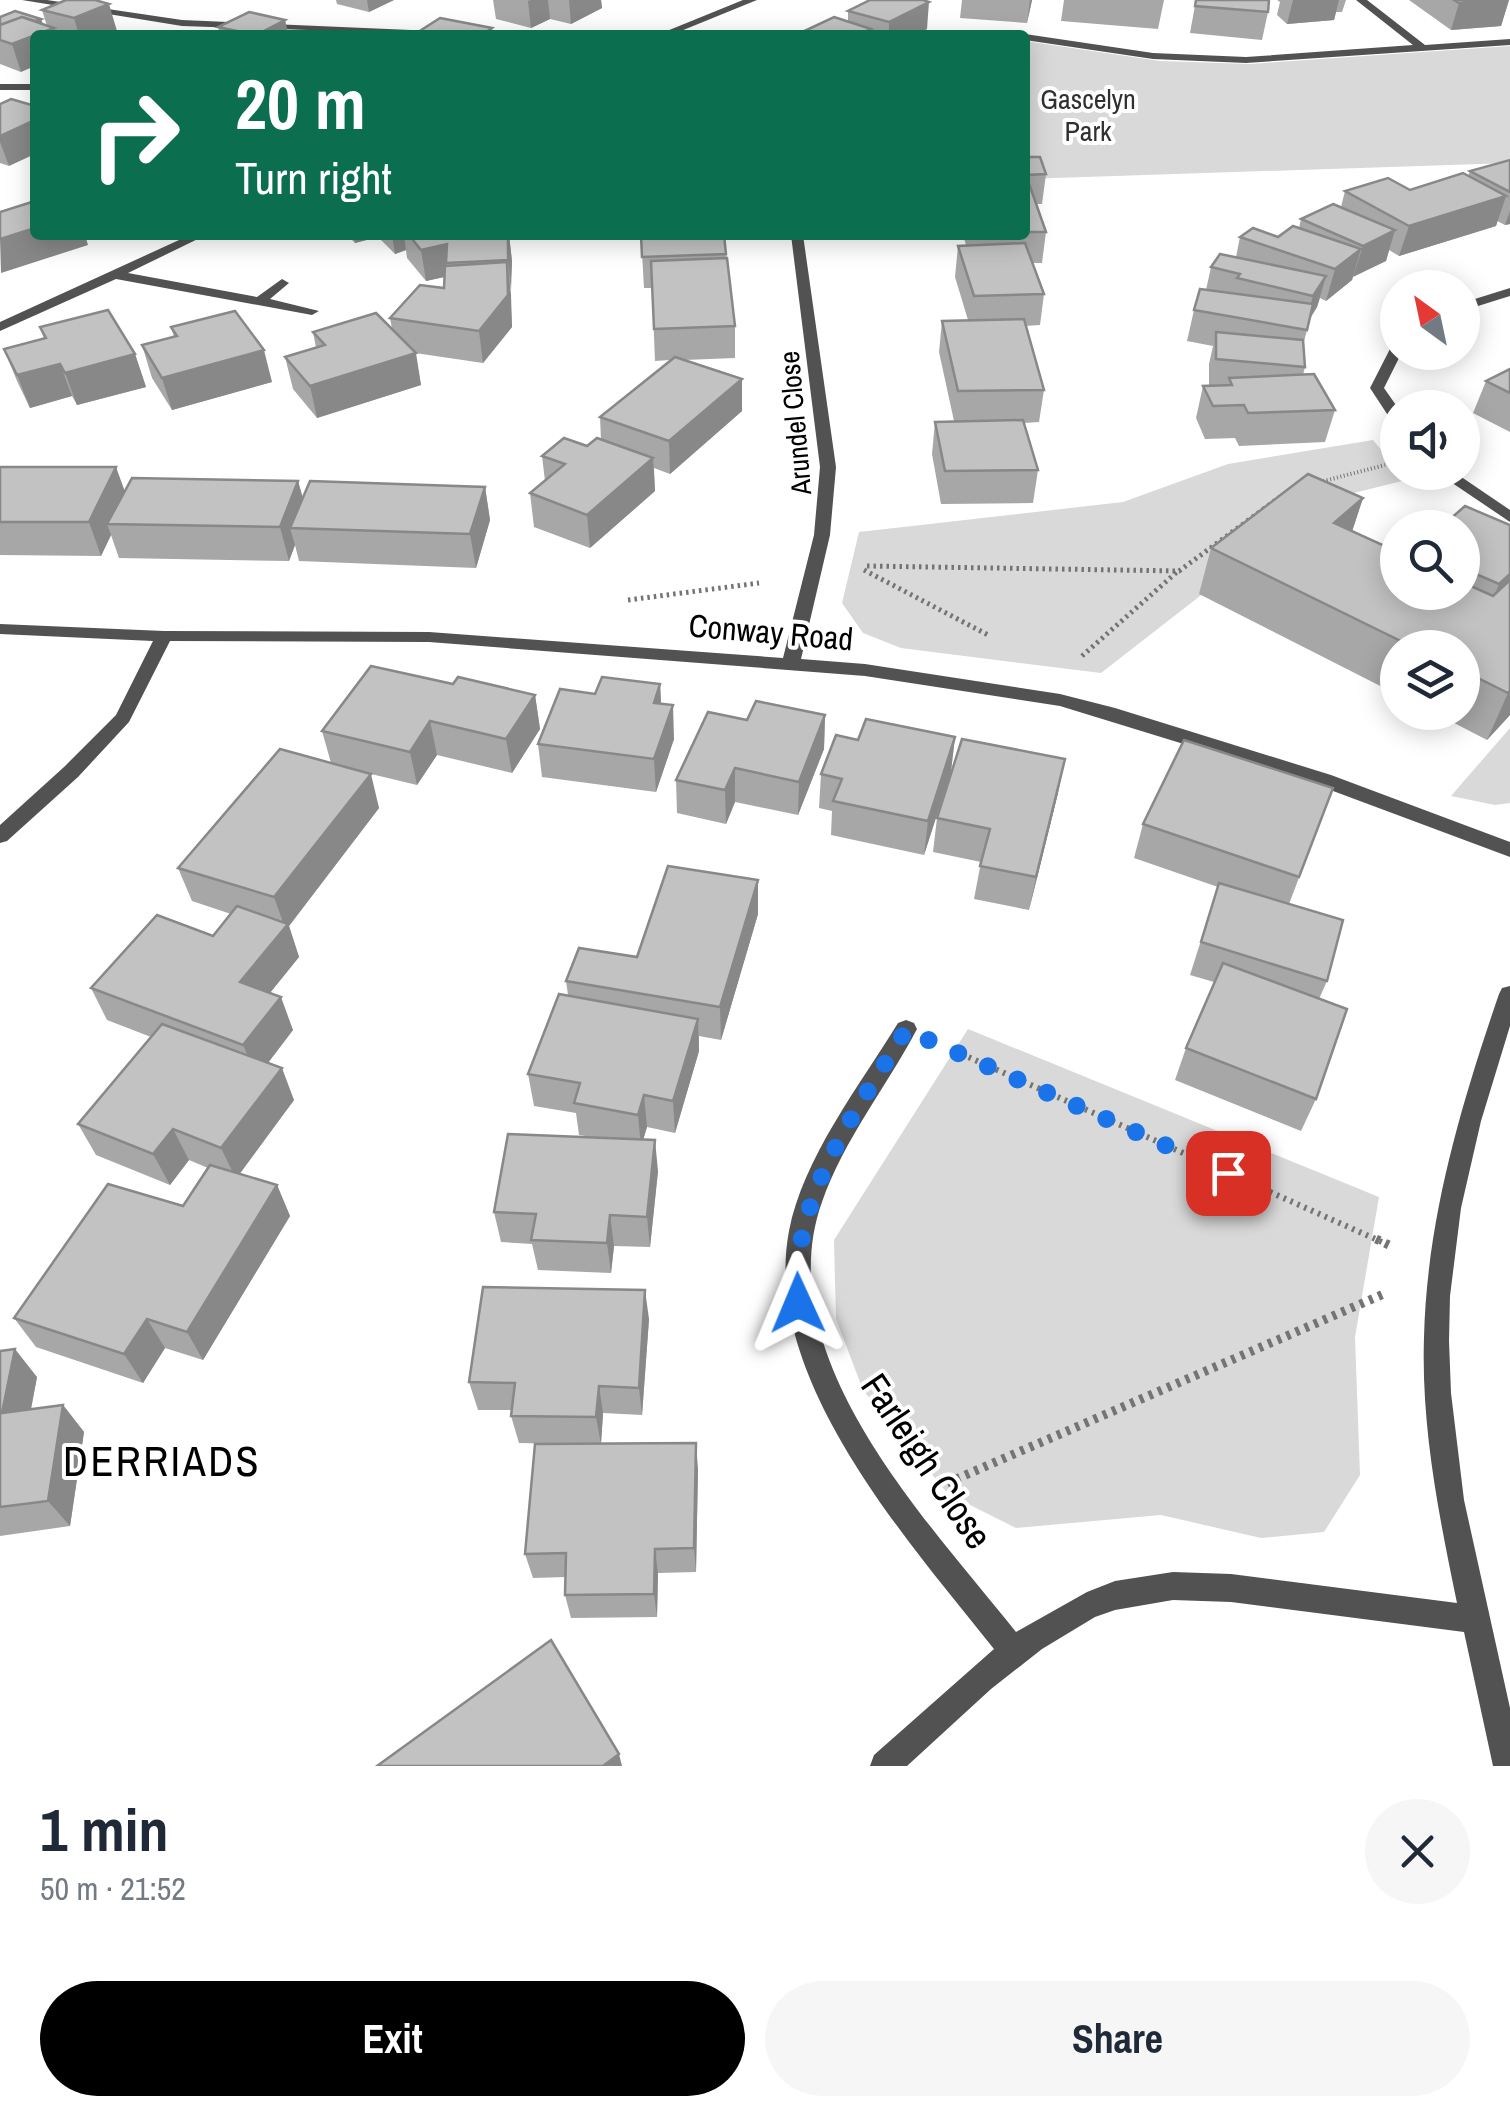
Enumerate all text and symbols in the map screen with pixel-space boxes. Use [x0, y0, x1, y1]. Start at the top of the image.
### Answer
text: 20 m [235, 57, 366, 151]
icon: right [70, 70, 200, 200]
park label: Gascelyn Park [1040, 80, 1136, 150]
text: Turn right [235, 147, 392, 208]
north arrow [1380, 270, 1480, 370]
map controls [1380, 270, 1480, 730]
street label: Arundel Close [770, 350, 820, 497]
button: sound [1380, 390, 1480, 490]
button: search [1380, 510, 1480, 610]
street label: Conway Road [687, 603, 855, 661]
button: layers [1380, 630, 1480, 730]
pin [1186, 1131, 1271, 1216]
icon: arrive [1201, 1146, 1256, 1201]
position arrow [746, 1251, 850, 1355]
street label: Farleigh Close [850, 1363, 1004, 1559]
district label: DERRIADS [63, 1433, 261, 1489]
text: 1 min [40, 1789, 169, 1870]
button: close [1365, 1799, 1470, 1904]
text: 50 m · 21:52 [40, 1867, 186, 1910]
button: Exit [40, 1981, 745, 2096]
button: Share [765, 1981, 1470, 2096]

